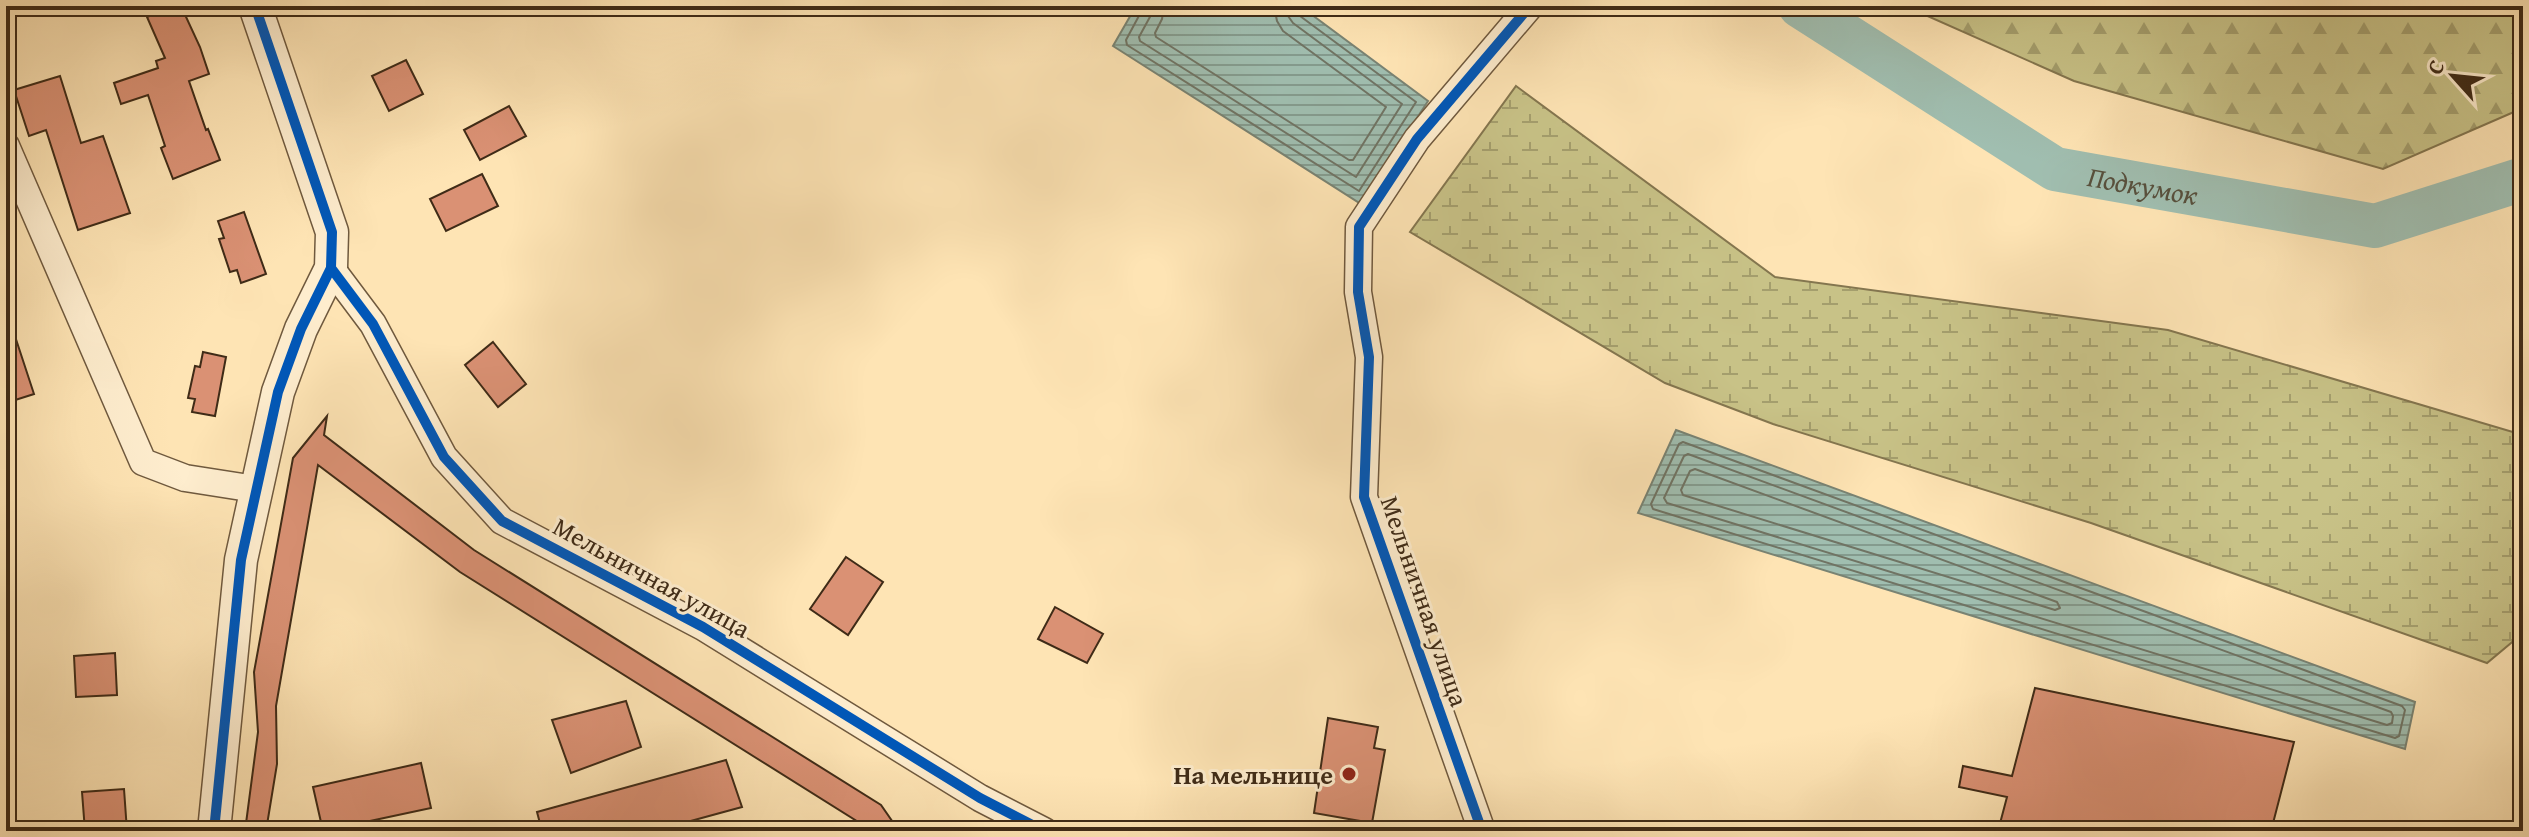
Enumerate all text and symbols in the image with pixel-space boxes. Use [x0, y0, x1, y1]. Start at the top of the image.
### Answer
north arrow [2413, 36, 2493, 116]
text: С [2418, 54, 2452, 80]
water label: Подкумок [2085, 155, 2202, 215]
street label: Мельничная улица [1371, 491, 1479, 712]
street label: Мельничная улица [546, 507, 758, 648]
place label: На мельнице [1173, 755, 1333, 794]
marker: На мельнице [1340, 765, 1358, 783]

